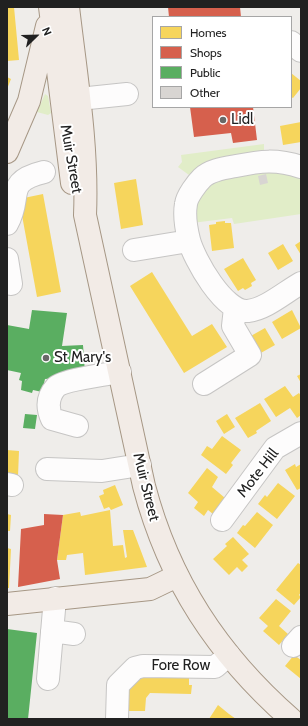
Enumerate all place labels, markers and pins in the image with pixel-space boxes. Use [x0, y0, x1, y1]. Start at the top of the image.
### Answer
place label: Lidl [231, 111, 254, 129]
marker: Lidl [218, 115, 228, 125]
place label: St Mary's [54, 349, 111, 367]
marker: St Mary's [41, 353, 51, 363]

